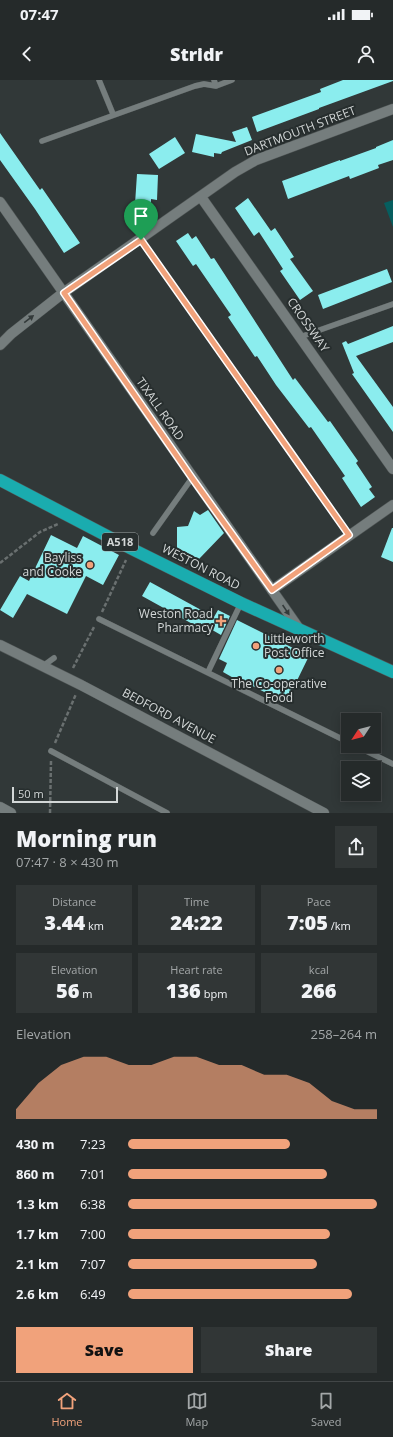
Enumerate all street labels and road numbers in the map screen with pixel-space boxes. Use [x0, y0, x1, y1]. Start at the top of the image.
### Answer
street label: DARTMOUTH STREET [242, 101, 358, 160]
street label: CROSSWAY [283, 294, 334, 356]
street label: TIXALL ROAD [132, 374, 188, 444]
road number: A518 [102, 533, 138, 551]
street label: WESTON ROAD [159, 540, 243, 594]
street label: BEDFORD AVENUE [119, 684, 219, 747]

